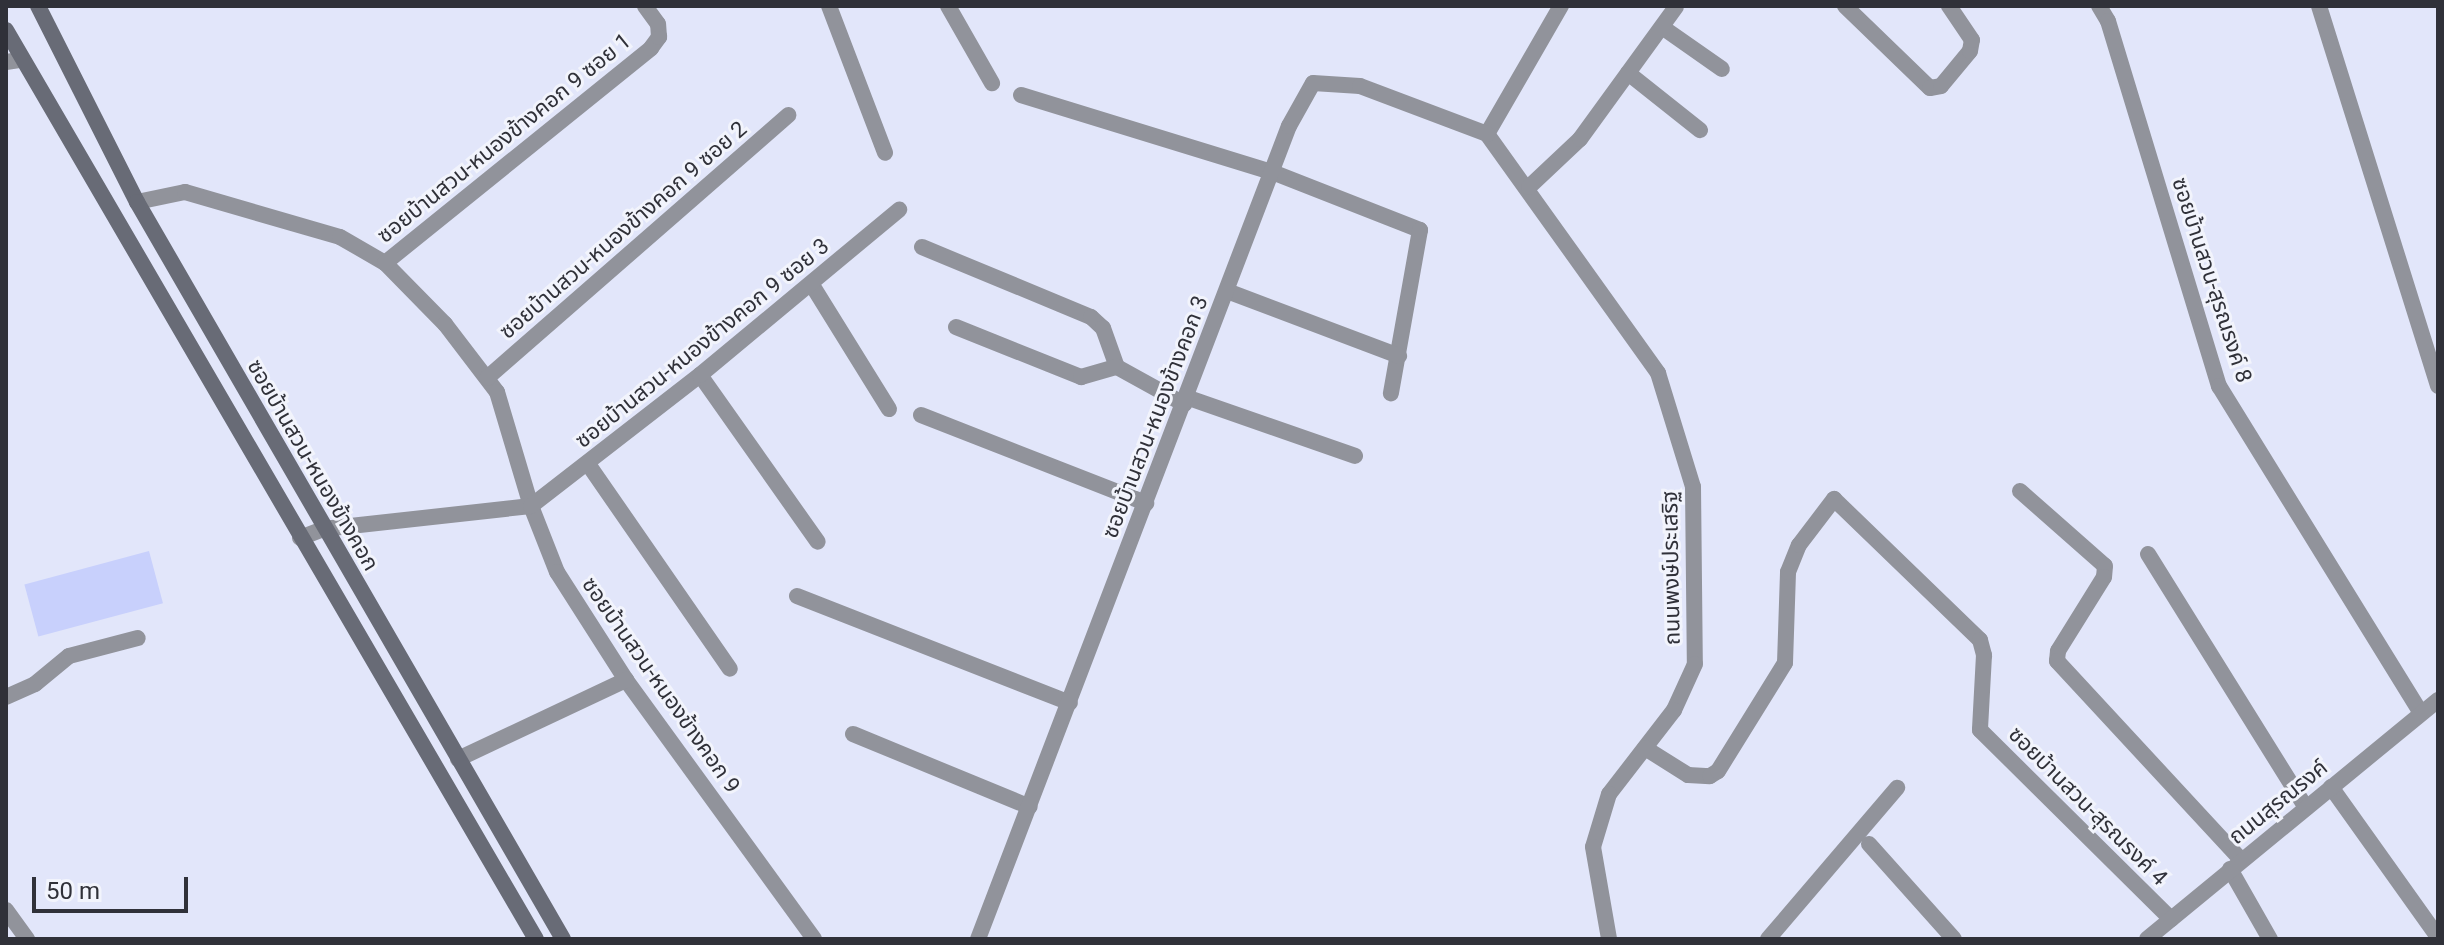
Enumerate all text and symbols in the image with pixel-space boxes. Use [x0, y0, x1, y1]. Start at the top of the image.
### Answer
street label: ซอยบ้านสวน-หนองข้างคอก 9 ซอย 1 [372, 27, 636, 249]
street label: ซอยบ้านสวน-หนองข้างคอก 9 ซอย 2 [494, 116, 752, 344]
street label: ซอยบ้านสวน-สุรณรงค์ 8 [2166, 174, 2258, 386]
street label: ซอยบ้านสวน-หนองข้างคอก 9 ซอย 3 [570, 232, 834, 454]
street label: ซอยบ้านสวน-หนองข้างคอก 3 [1097, 292, 1213, 542]
street label: ซอยบ้านสวน-หนองข้างคอก [242, 355, 384, 575]
street label: ถนนพงษ์ประเสริฐ [1656, 491, 1686, 645]
street label: ซอยบ้านสวน-หนองข้างคอก 9 [576, 572, 746, 798]
street label: ซอยบ้านสวน-สุรณรงค์ 4 [2003, 721, 2173, 891]
street label: ถนนสุรณรงค์ [2223, 754, 2333, 850]
scale bar [36, 861, 192, 911]
text: 50 m [46, 877, 100, 905]

